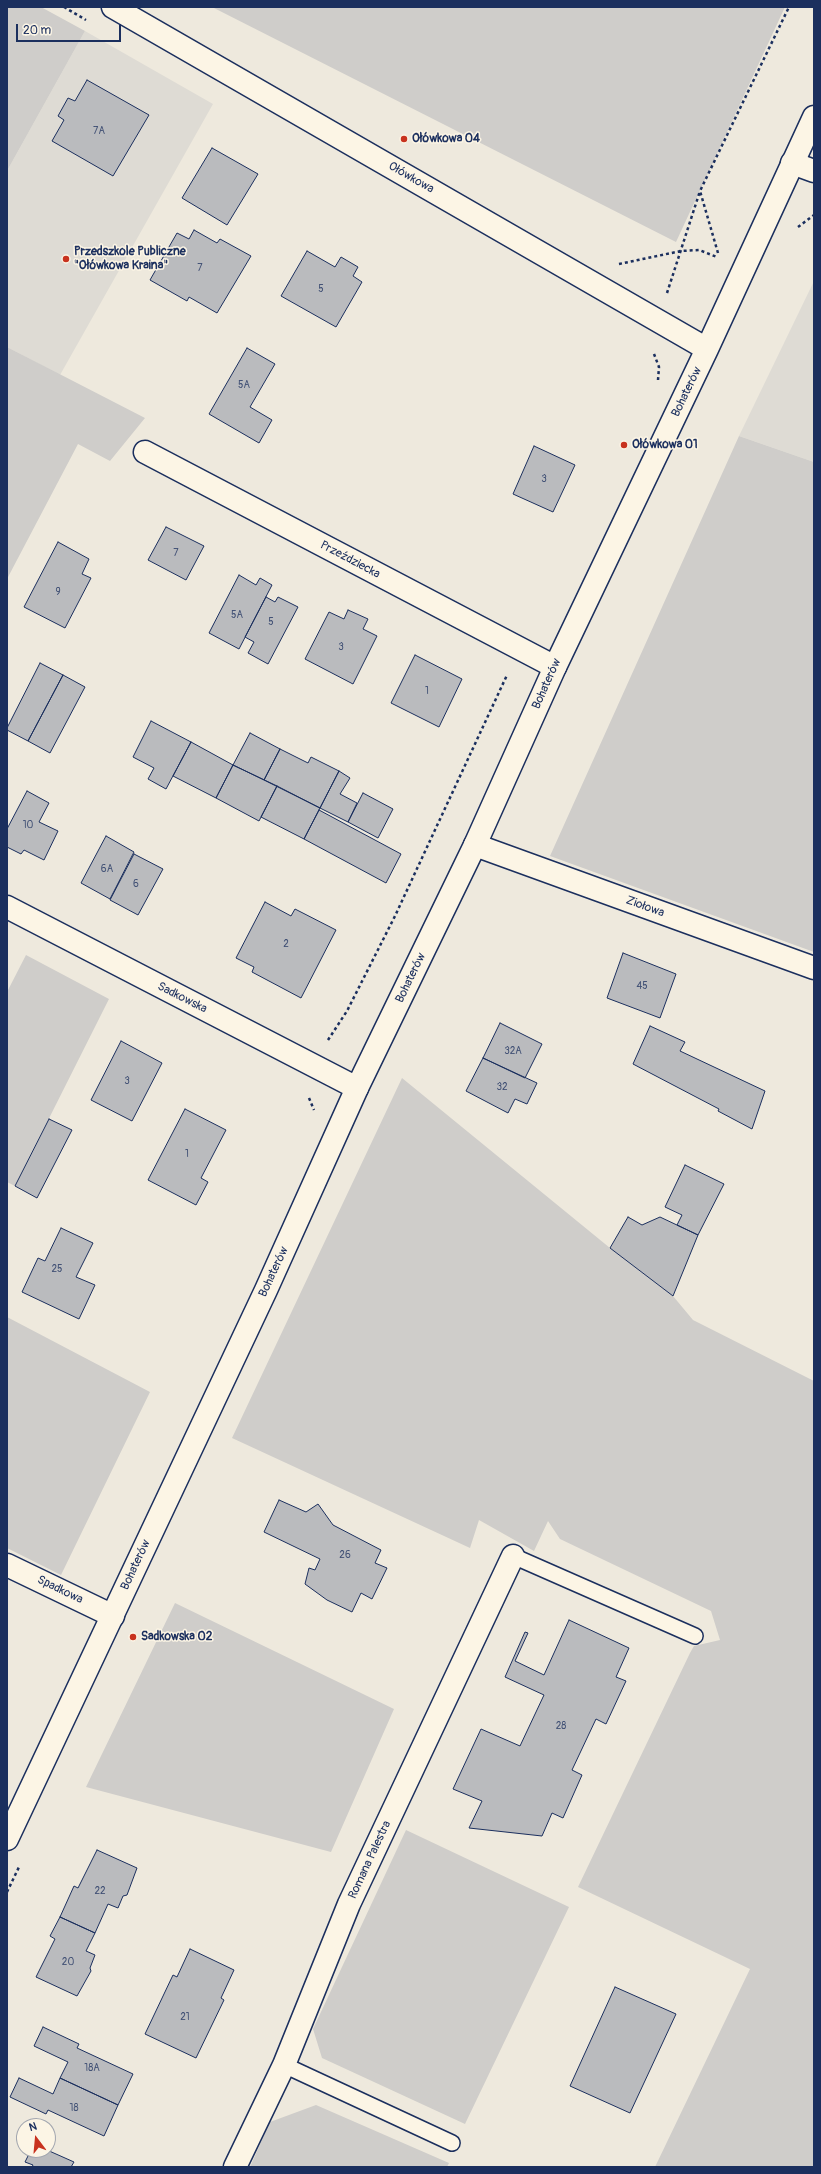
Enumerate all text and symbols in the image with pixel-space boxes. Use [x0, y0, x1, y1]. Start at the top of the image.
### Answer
scale bar [18, 16, 123, 42]
text: 20 m [23, 23, 51, 38]
house number: 7A [93, 125, 105, 137]
place label: Ołówkowa 04 [412, 132, 480, 146]
marker: Ołówkowa 04 [399, 134, 409, 144]
street label: Ołówkowa [386, 159, 436, 197]
place label: Przedszkole Publiczne "Ołówkowa Kraina" [74, 245, 186, 273]
marker: Przedszkole Publiczne "Ołówkowa Kraina" [61, 254, 71, 264]
house number: 7 [197, 262, 203, 274]
house number: 5 [318, 283, 324, 295]
street label: Bohaterów [669, 365, 705, 419]
house number: 5A [238, 379, 250, 391]
place label: Ołówkowa 01 [632, 438, 698, 452]
marker: Ołówkowa 01 [619, 440, 629, 450]
house number: 3 [541, 473, 547, 485]
street label: Przeździecka [318, 538, 382, 582]
house number: 7 [173, 547, 179, 559]
house number: 9 [55, 586, 61, 598]
house number: 5A [231, 609, 243, 621]
house number: 5 [268, 616, 274, 628]
house number: 3 [338, 641, 344, 653]
street label: Bohaterów [529, 657, 565, 711]
house number: 1 [425, 685, 429, 697]
house number: 10 [23, 819, 33, 831]
house number: 6A [101, 863, 113, 875]
house number: 6 [133, 878, 139, 890]
street label: Ziołowa [624, 893, 666, 921]
house number: 2 [283, 938, 289, 950]
street label: Bohaterów [393, 951, 429, 1005]
street label: Sadkowska [155, 979, 209, 1017]
house number: 45 [636, 980, 648, 992]
house number: 32A [504, 1045, 522, 1057]
house number: 3 [124, 1075, 130, 1087]
house number: 32 [496, 1081, 508, 1093]
house number: 1 [185, 1148, 189, 1160]
street label: Bohaterów [256, 1245, 292, 1299]
house number: 25 [51, 1263, 63, 1275]
street label: Bohaterów [118, 1538, 154, 1592]
house number: 26 [339, 1549, 351, 1561]
street label: Spadkowa [35, 1573, 85, 1607]
place label: Sadkowska 02 [141, 1630, 212, 1644]
marker: Sadkowska 02 [128, 1632, 138, 1642]
house number: 28 [556, 1720, 566, 1732]
street label: Romana Palestra [346, 1819, 394, 1901]
house number: 22 [94, 1885, 106, 1897]
house number: 20 [62, 1956, 74, 1968]
house number: 21 [180, 2011, 190, 2023]
house number: 18A [84, 2062, 100, 2074]
house number: 18 [70, 2102, 78, 2114]
north arrow [16, 2118, 56, 2158]
text: N [27, 2120, 38, 2134]

